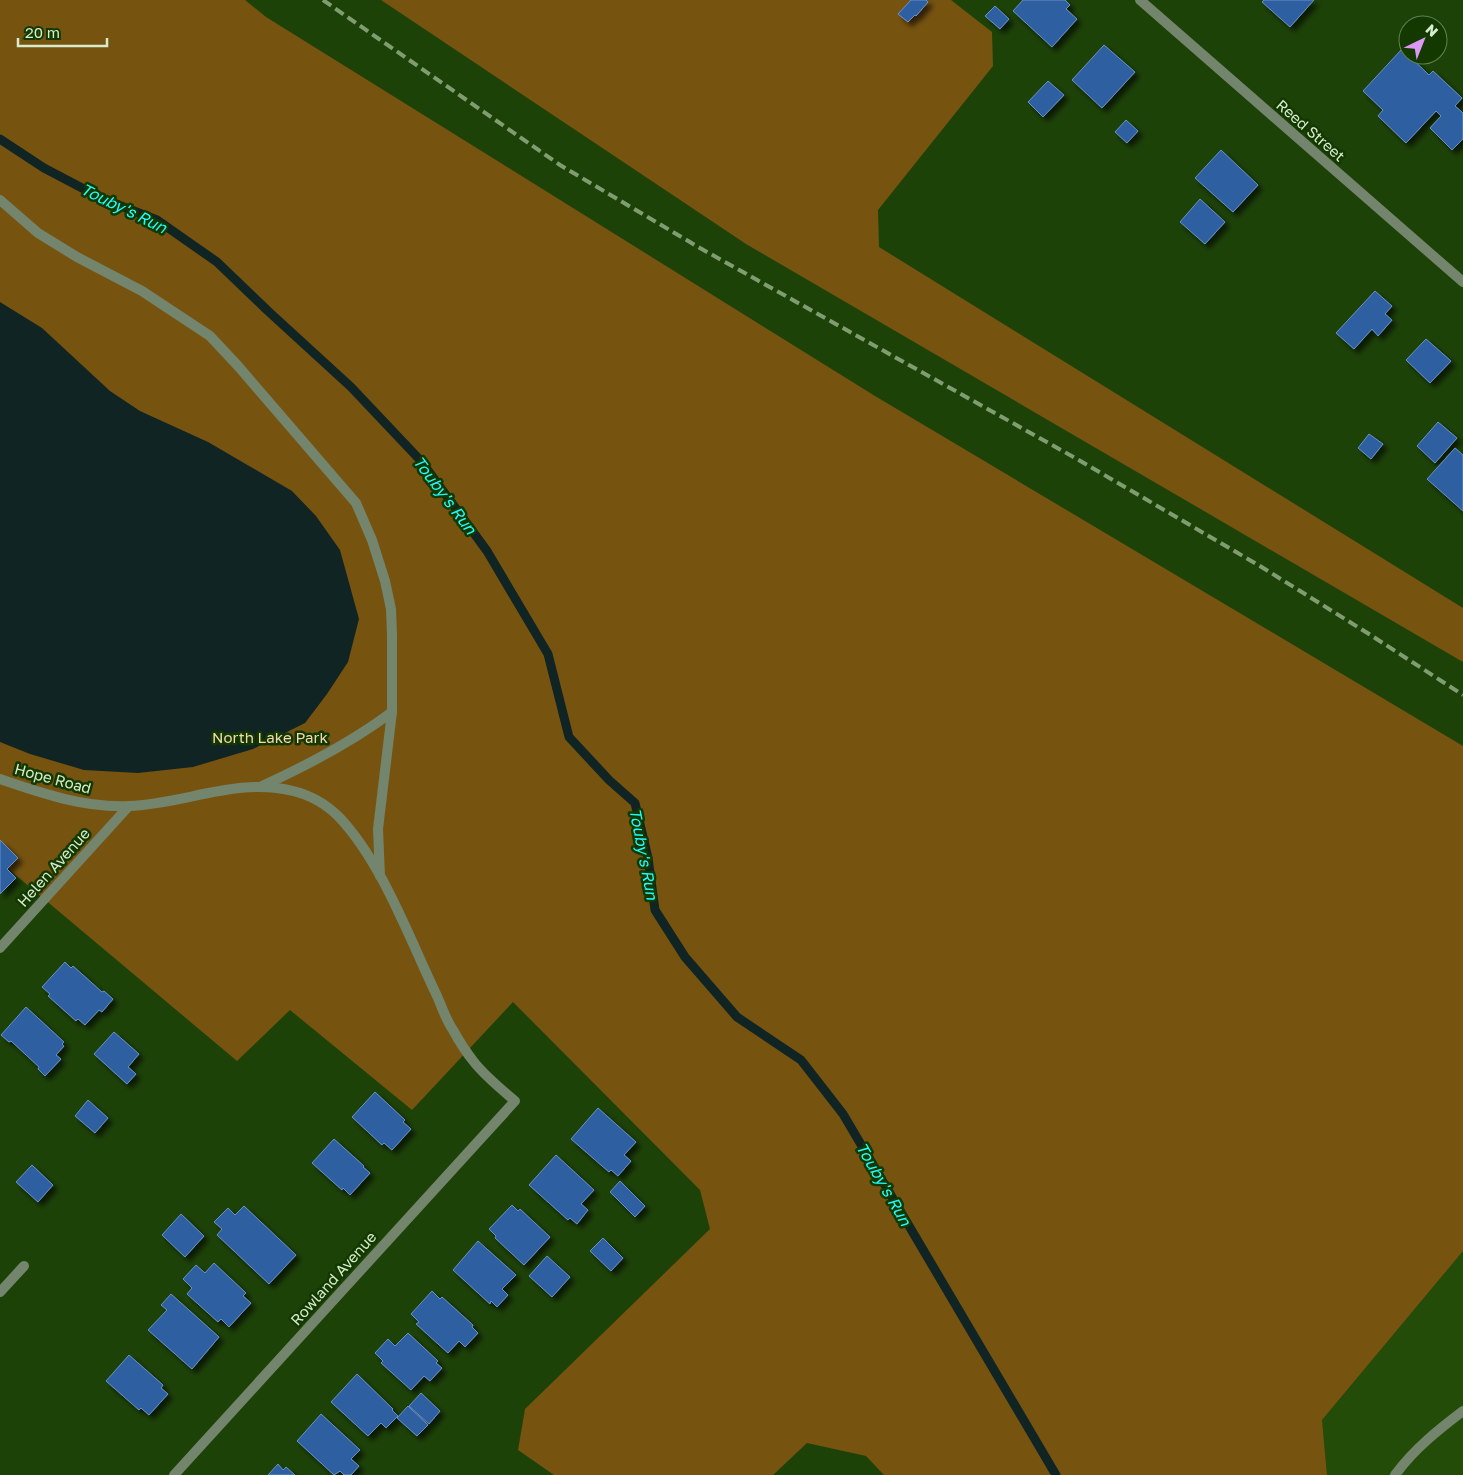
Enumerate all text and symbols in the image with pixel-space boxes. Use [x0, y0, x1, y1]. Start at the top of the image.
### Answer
scale bar [18, 15, 106, 47]
north arrow [1398, 15, 1448, 65]
text: N [1423, 20, 1442, 40]
text: 20 m [25, 23, 60, 41]
street label: Reed Street [1273, 95, 1349, 165]
water label: Touby's Run [78, 179, 171, 238]
water label: Touby's Run [409, 452, 482, 539]
park label: North Lake Park [212, 728, 328, 746]
street label: Hope Road [13, 759, 93, 797]
water label: Touby's Run [625, 806, 663, 903]
street label: Helen Avenue [13, 824, 93, 910]
water label: Touby's Run [852, 1139, 916, 1230]
street label: Rowland Avenue [286, 1227, 380, 1328]

